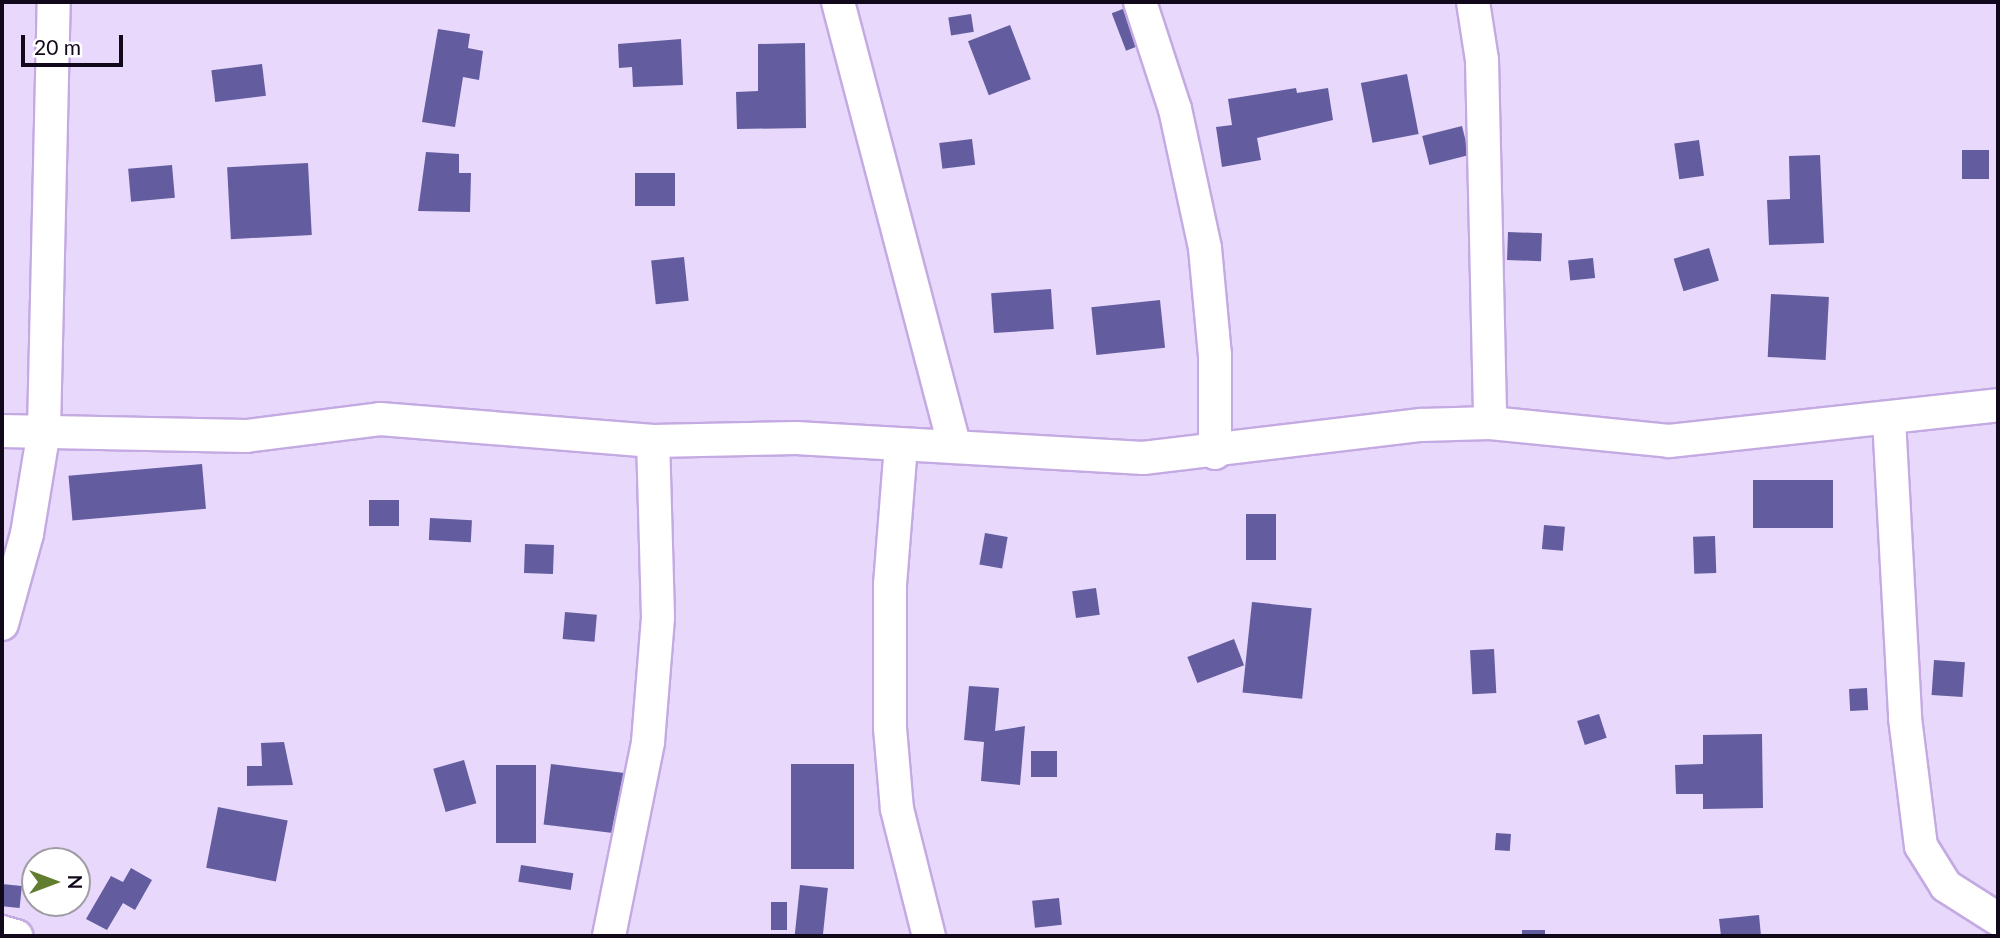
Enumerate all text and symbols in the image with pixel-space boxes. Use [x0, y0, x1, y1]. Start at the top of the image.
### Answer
scale bar [24, 21, 126, 65]
text: 20 m [34, 34, 81, 59]
north arrow [21, 847, 91, 917]
text: N [64, 875, 87, 889]

